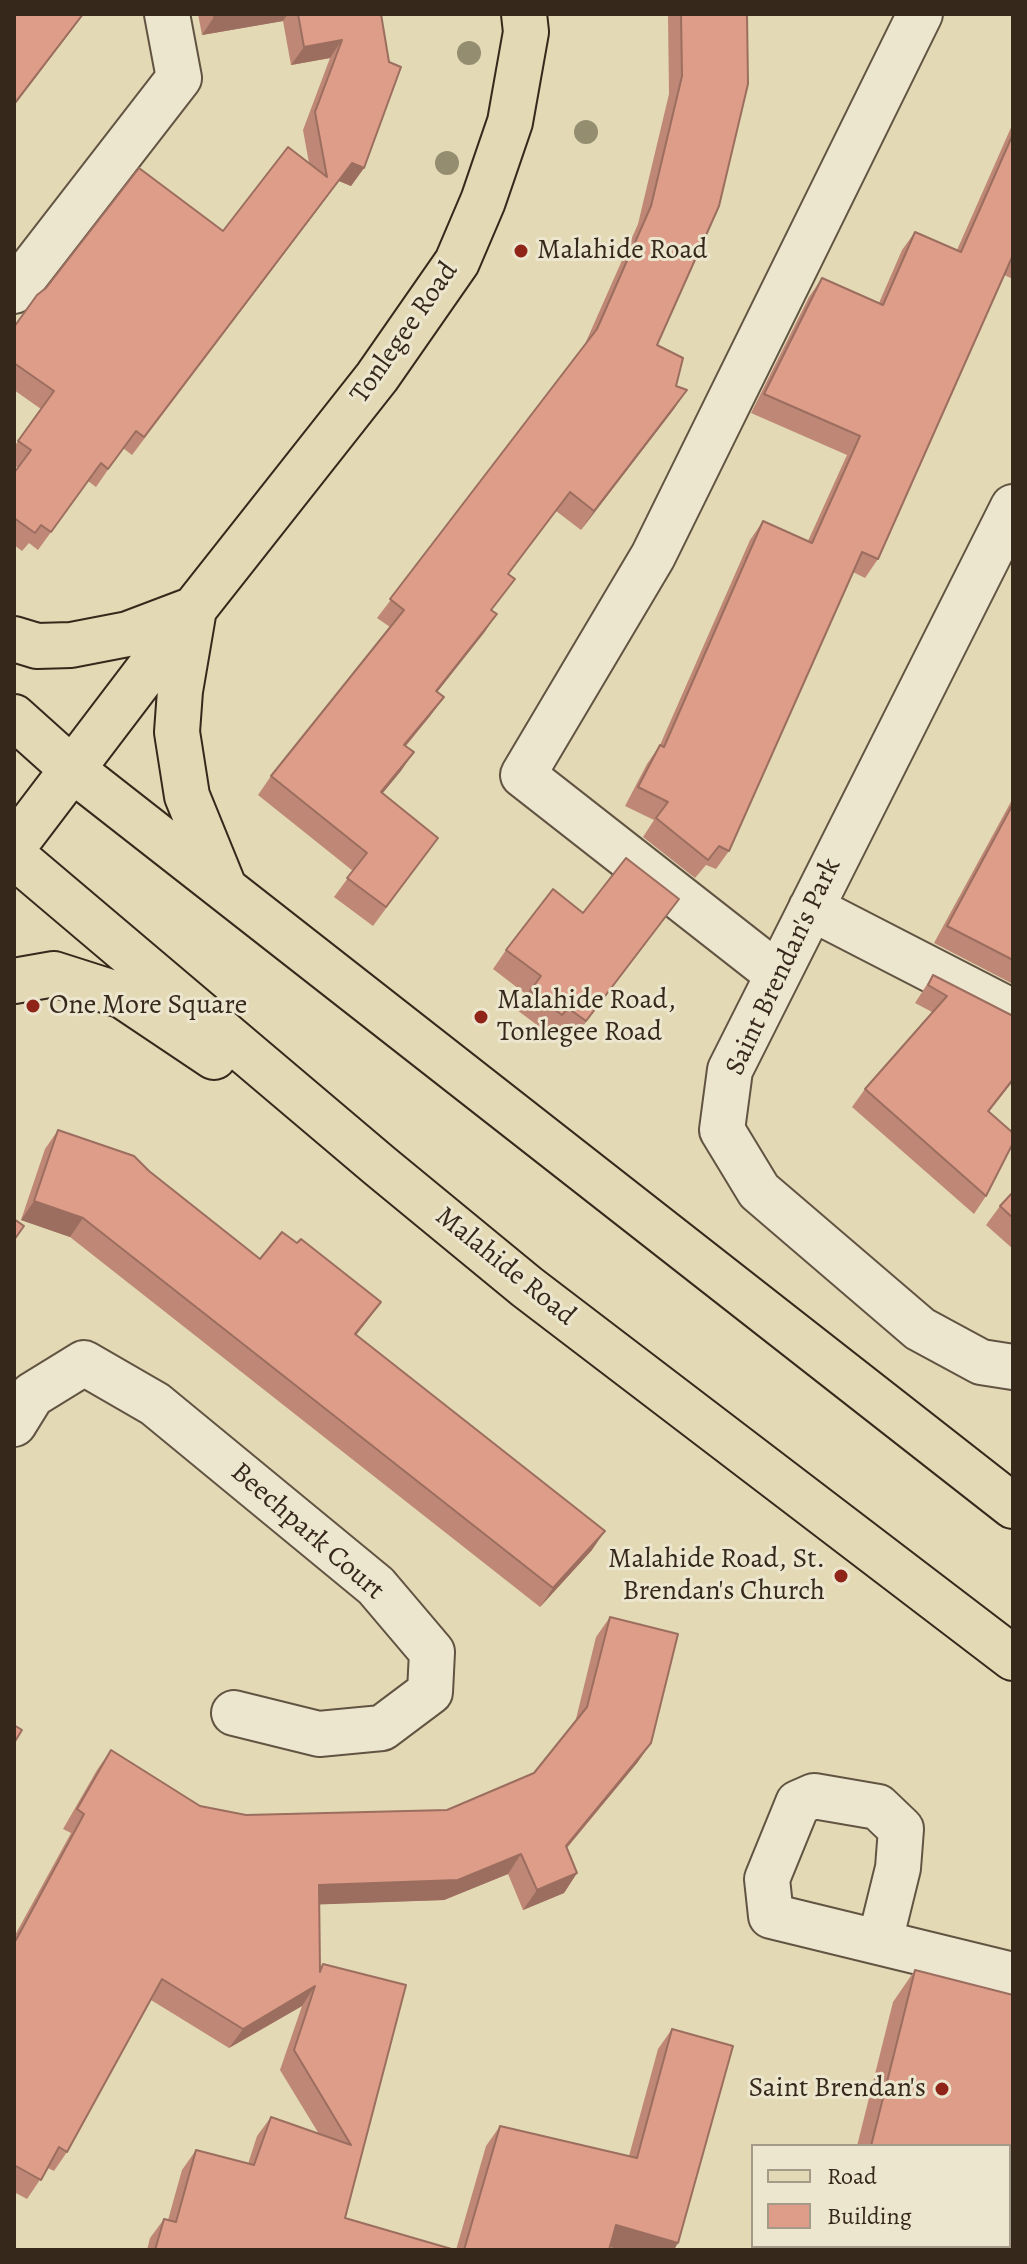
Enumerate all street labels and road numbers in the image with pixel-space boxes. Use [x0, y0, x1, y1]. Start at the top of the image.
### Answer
street label: Tonlegee Road [344, 256, 466, 410]
street label: Saint Brendan's Park [719, 853, 849, 1081]
street label: Malahide Road [428, 1200, 582, 1334]
street label: Beechpark Court [223, 1456, 391, 1608]

